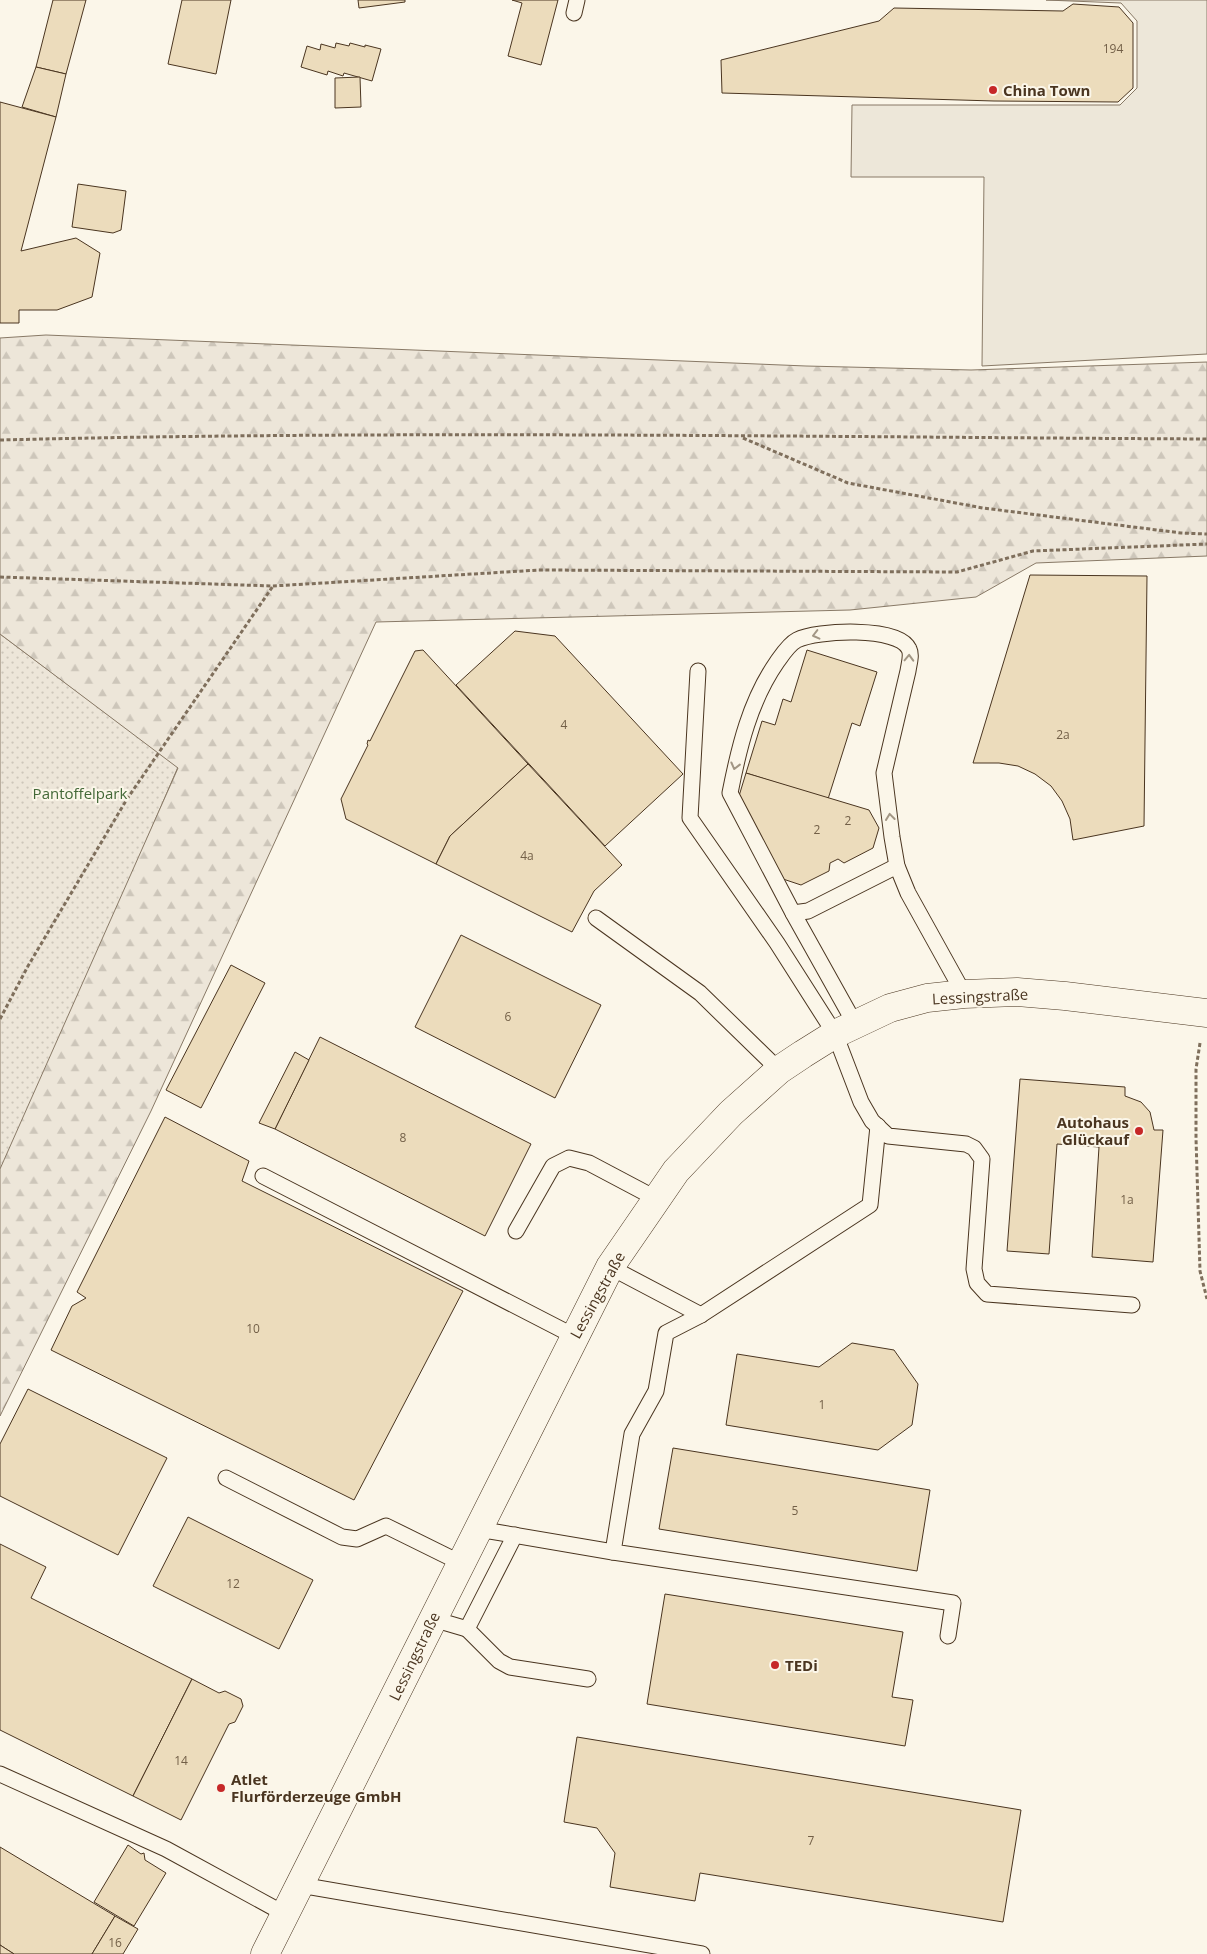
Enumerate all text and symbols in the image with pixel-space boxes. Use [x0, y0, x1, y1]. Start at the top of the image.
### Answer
house number: 194 [1103, 40, 1123, 57]
place label: China Town [1003, 80, 1090, 100]
marker: China Town [987, 84, 999, 96]
one-way arrow [811, 629, 820, 640]
one-way arrow [904, 654, 914, 662]
house number: 4 [561, 716, 568, 733]
house number: 2a [1056, 726, 1070, 743]
one-way arrow [731, 762, 741, 770]
park label: Pantoffelpark [33, 783, 127, 803]
house number: 2 [845, 812, 852, 829]
one-way arrow [885, 813, 896, 821]
house number: 2 [814, 821, 821, 838]
house number: 4a [520, 847, 534, 864]
street label: Lessingstraße [931, 983, 1029, 1009]
house number: 6 [505, 1008, 512, 1025]
place label: Autohaus Glückauf [1057, 1112, 1130, 1149]
marker: Autohaus Glückauf [1133, 1125, 1145, 1137]
house number: 8 [400, 1129, 407, 1146]
house number: 1a [1120, 1191, 1134, 1208]
street label: Lessingstraße [565, 1248, 629, 1342]
house number: 10 [246, 1320, 260, 1337]
house number: 1 [819, 1396, 825, 1413]
house number: 5 [792, 1502, 799, 1519]
house number: 12 [226, 1575, 240, 1592]
street label: Lessingstraße [384, 1608, 444, 1704]
place label: TEDi [785, 1655, 818, 1675]
marker: TEDi [769, 1659, 781, 1671]
house number: 14 [174, 1752, 188, 1769]
place label: Atlet Flurförderzeuge GmbH [231, 1769, 401, 1806]
marker: Atlet Flurförderzeuge GmbH [215, 1782, 227, 1794]
house number: 7 [808, 1832, 815, 1849]
house number: 16 [108, 1934, 122, 1951]

